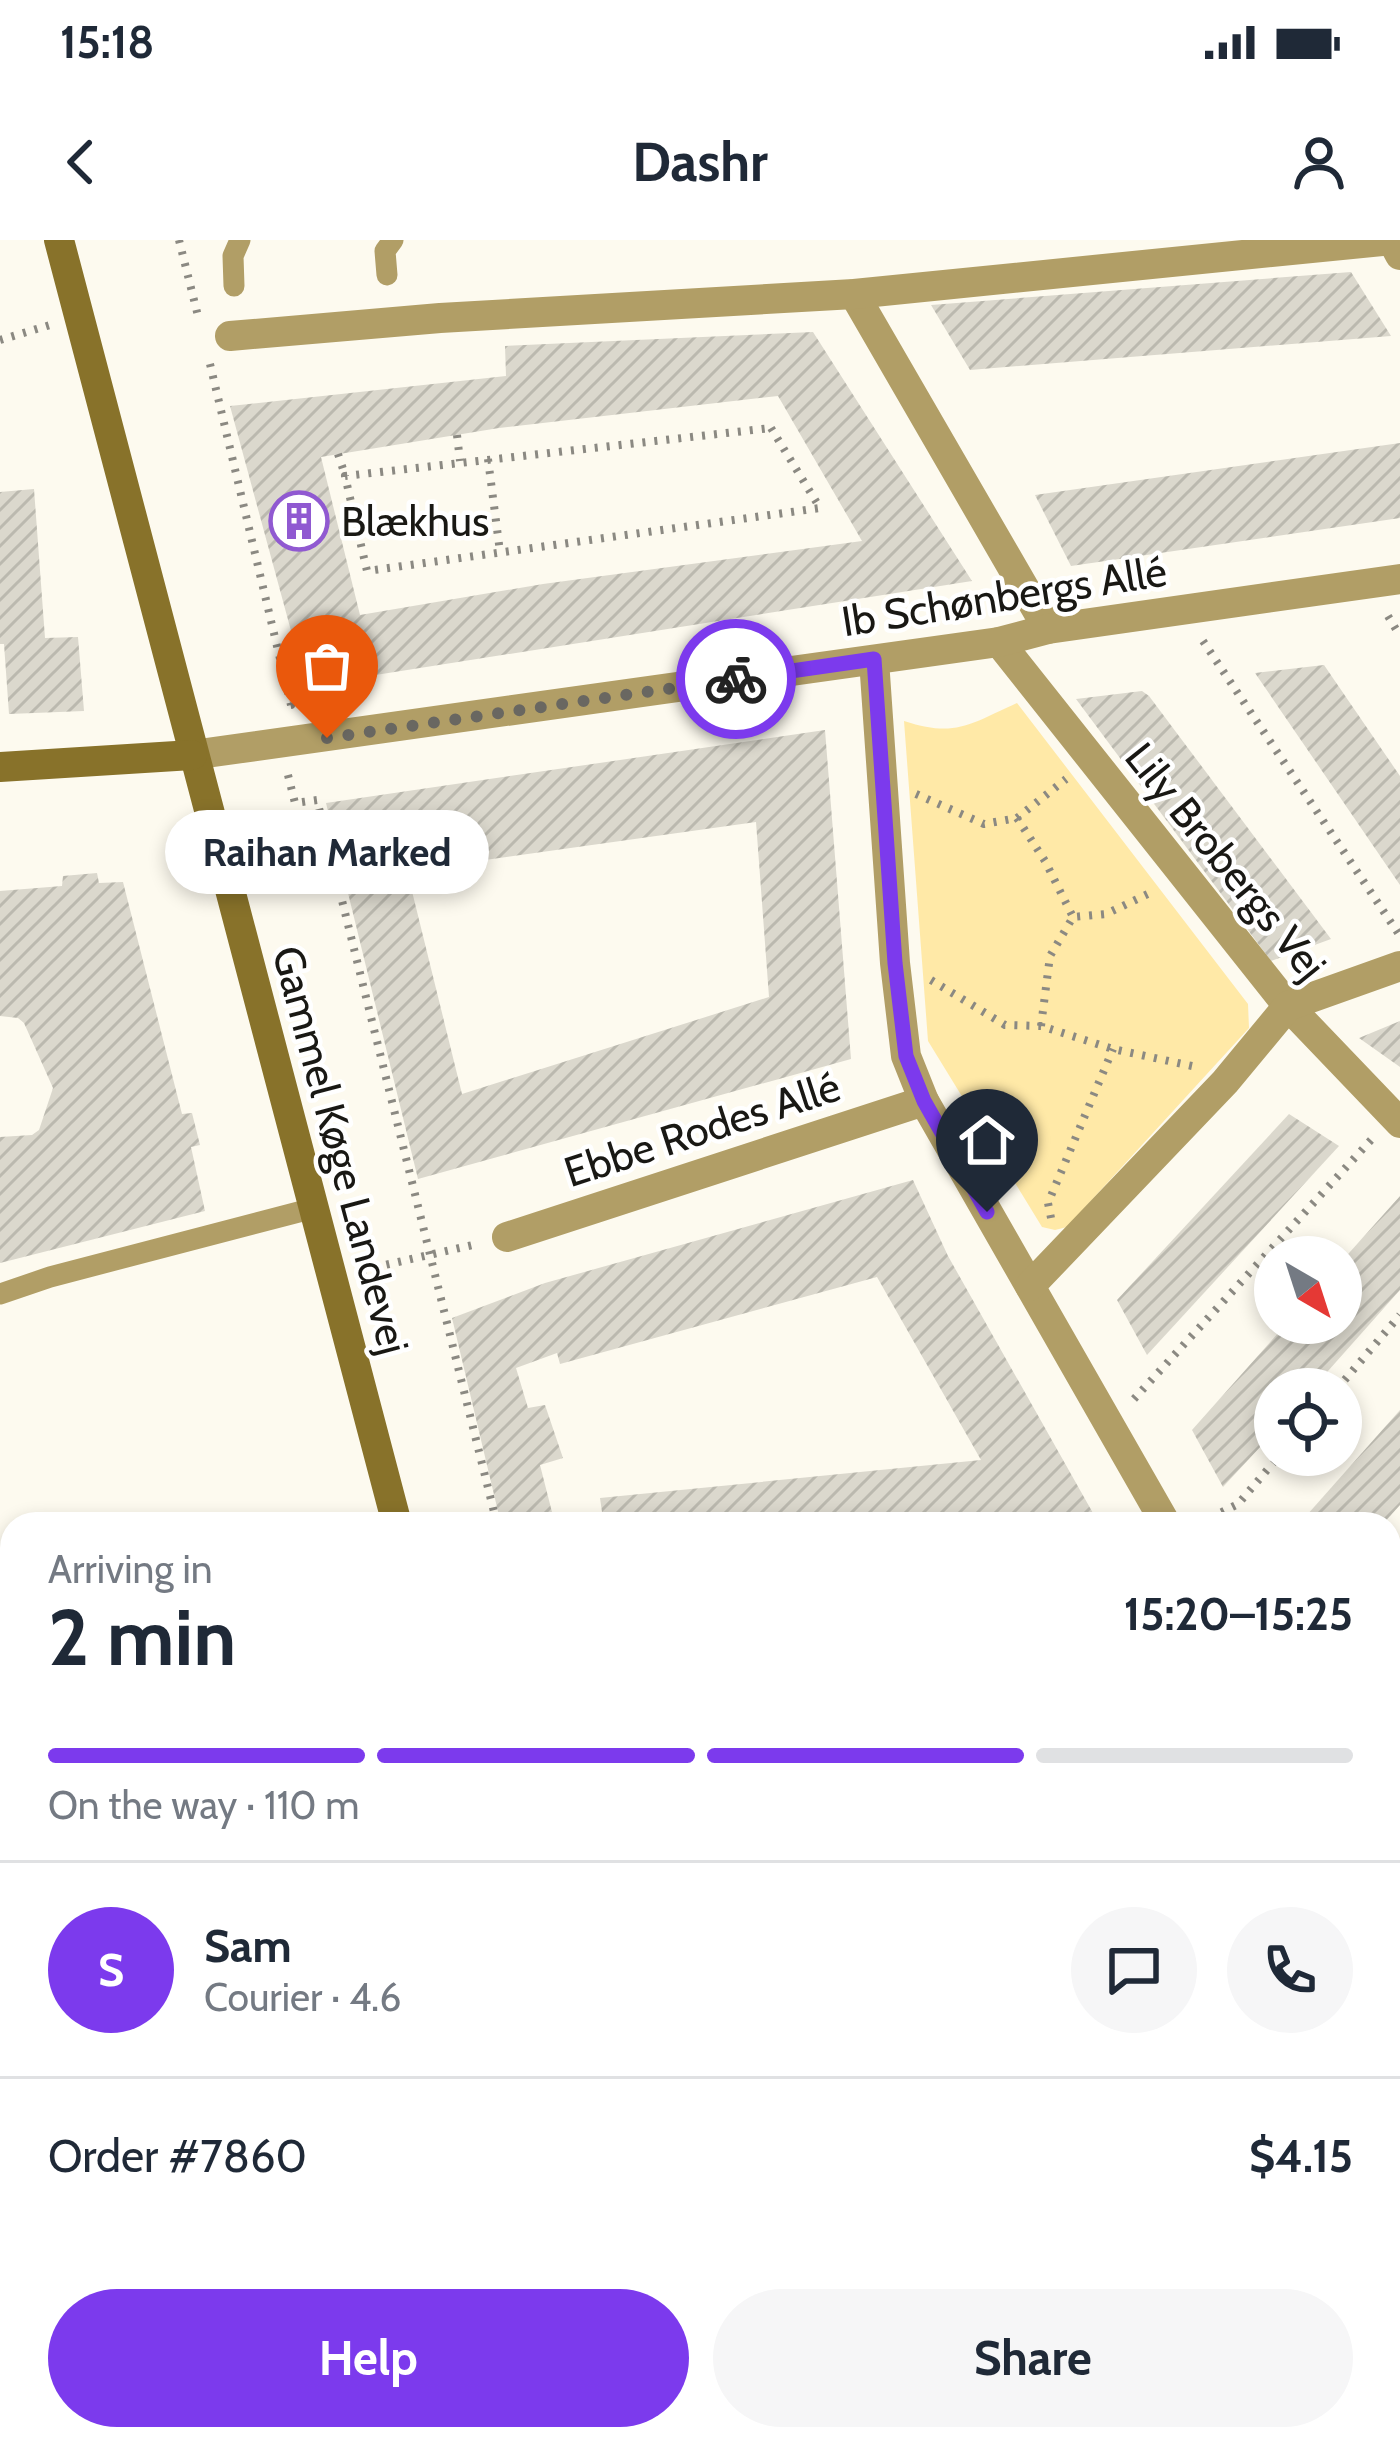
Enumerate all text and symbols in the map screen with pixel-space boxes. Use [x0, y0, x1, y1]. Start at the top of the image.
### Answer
text: 15:18 [60, 15, 155, 69]
icon: back [48, 129, 114, 195]
text: Dashr [632, 129, 768, 195]
icon: person [1286, 129, 1352, 195]
building icon: Blækhus [268, 490, 330, 552]
place label: Blækhus [341, 495, 489, 547]
street label: Ib Schønbergs Allé [838, 545, 1170, 647]
pin [276, 615, 378, 738]
courier [676, 619, 796, 739]
icon: bag [294, 633, 360, 699]
icon: bike [703, 646, 769, 712]
street label: Lily Brobergs Vej [1115, 732, 1337, 990]
callout: Raihan Marked [165, 810, 489, 894]
text: Raihan Marked [202, 828, 452, 876]
street label: Gammel Køge Landevej [261, 940, 421, 1360]
street label: Ebbe Rodes Allé [558, 1060, 846, 1198]
pin [936, 1089, 1038, 1212]
icon: home [954, 1107, 1020, 1173]
north arrow [1254, 1236, 1362, 1344]
map controls [1254, 1236, 1362, 1476]
button: locate [1254, 1368, 1362, 1476]
text: Arriving in [48, 1545, 212, 1593]
text: 15:20–15:25 [1124, 1587, 1353, 1641]
text: 2 min [48, 1590, 236, 1685]
text: On the way · 110 m [48, 1781, 360, 1829]
button: chat [1071, 1907, 1197, 2033]
button: phone [1227, 1907, 1353, 2033]
text: Sam [204, 1919, 292, 1973]
text: S [98, 1943, 124, 1997]
text: Courier · 4.6 [204, 1973, 401, 2021]
text: Order #7860 [48, 2129, 307, 2183]
text: $4.15 [1249, 2129, 1353, 2183]
button: Help [48, 2289, 689, 2427]
button: Share [713, 2289, 1353, 2427]

